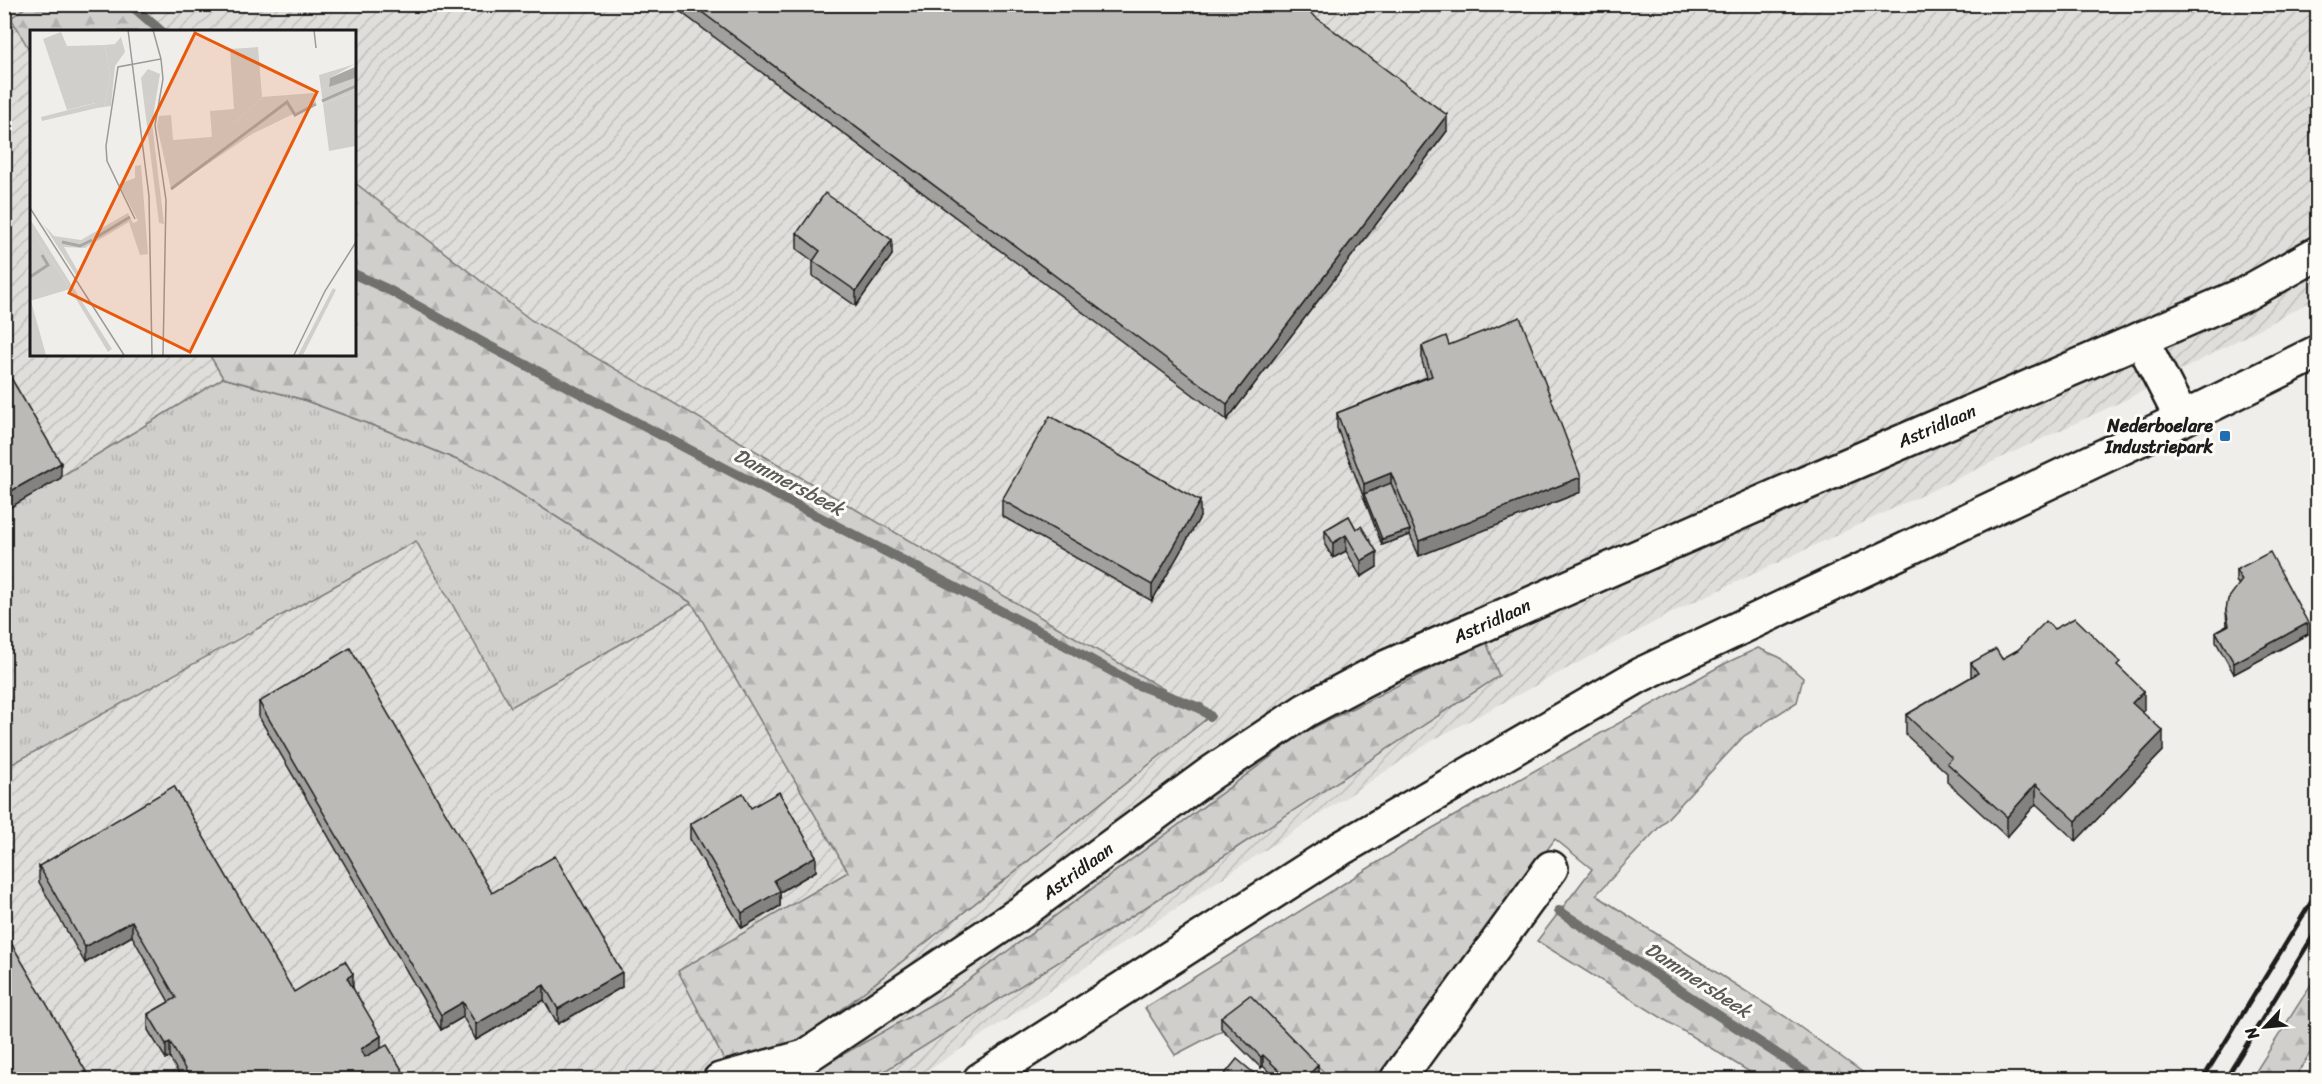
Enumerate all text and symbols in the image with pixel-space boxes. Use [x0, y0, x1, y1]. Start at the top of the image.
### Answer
inset map [30, 30, 356, 356]
street label: Astridlaan [1892, 395, 1982, 457]
place label: Nederboelare Industriepark [2104, 410, 2213, 463]
marker: Nederboelare Industriepark [2218, 429, 2232, 443]
water label: Dammersbeek [727, 438, 852, 527]
street label: Astridlaan [1447, 589, 1537, 653]
street label: Astridlaan [1034, 834, 1121, 909]
water label: Dammersbeek [1637, 932, 1760, 1029]
north arrow [2235, 997, 2295, 1057]
text: N [2236, 1021, 2268, 1046]

